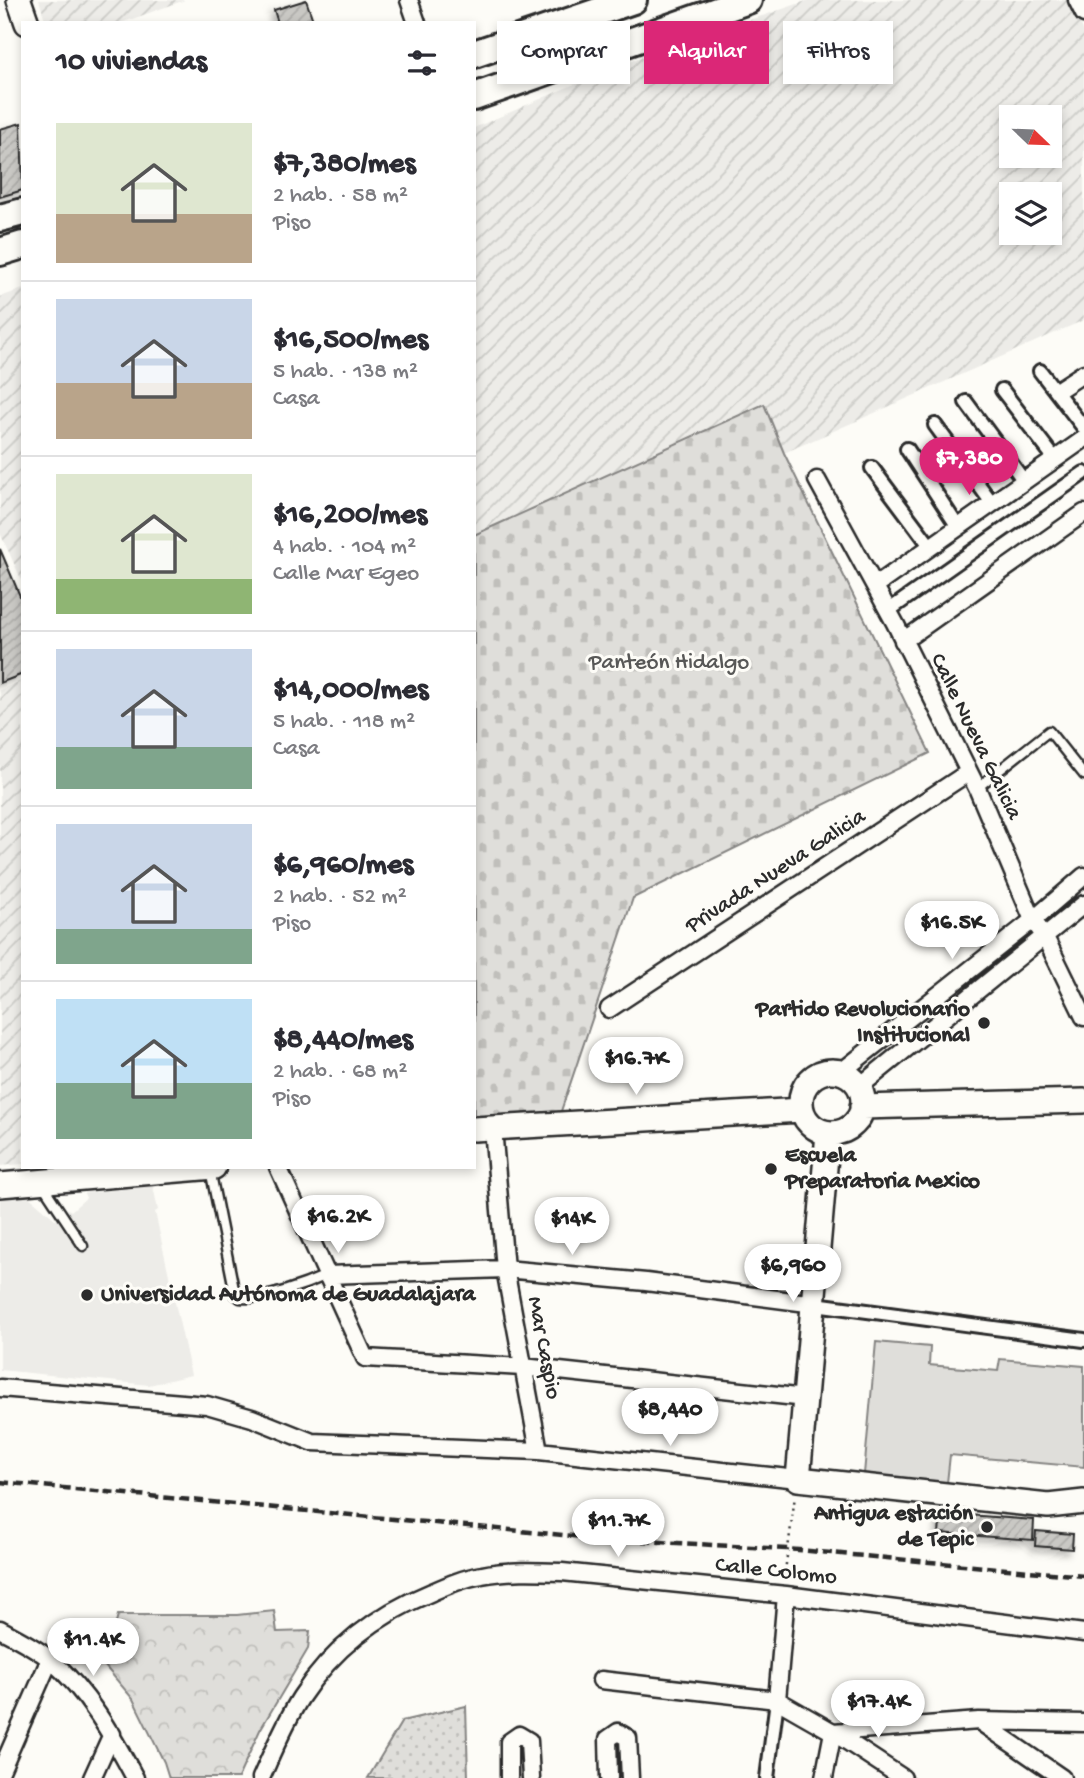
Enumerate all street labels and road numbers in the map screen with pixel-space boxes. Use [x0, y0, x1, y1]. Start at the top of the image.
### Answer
street label: Calle Nueva Galicia [923, 649, 1027, 826]
street label: Privada Nueva Galicia [680, 803, 872, 941]
street label: Mar Caspio [520, 1294, 566, 1402]
street label: Calle Colomo [714, 1552, 838, 1592]

